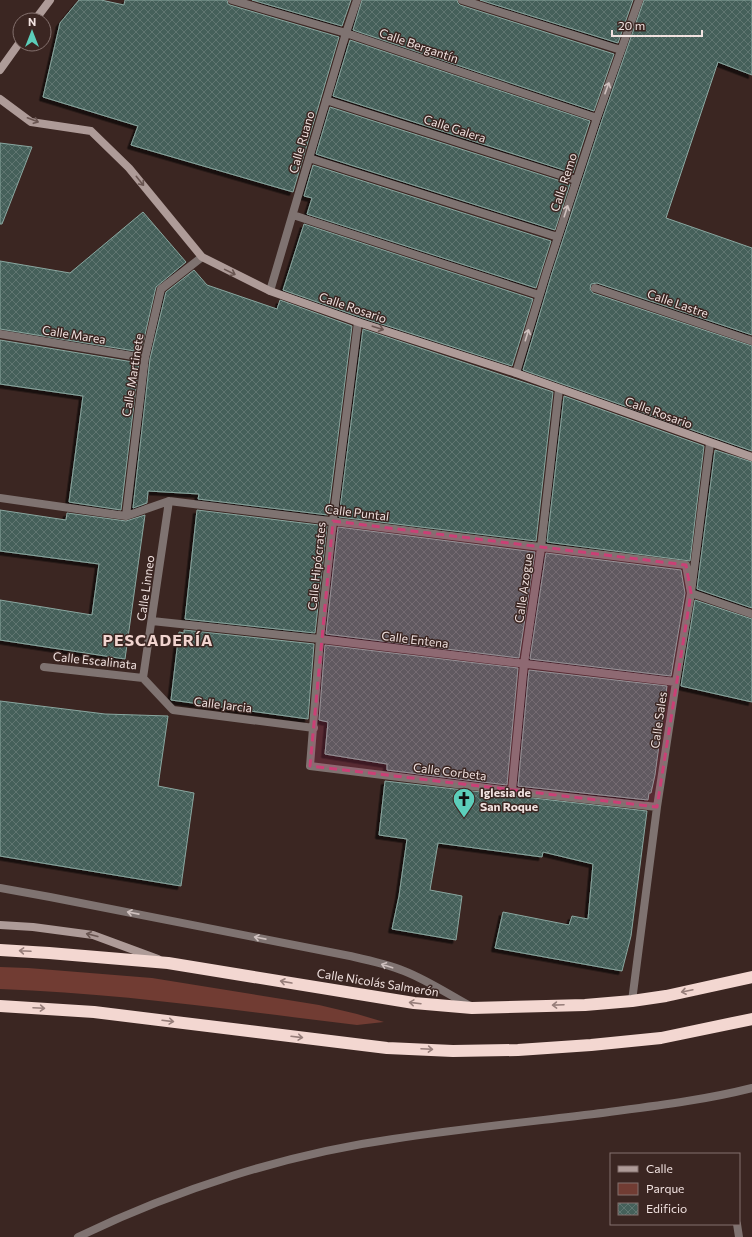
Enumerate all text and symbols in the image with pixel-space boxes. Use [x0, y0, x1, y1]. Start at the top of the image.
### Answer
north arrow [12, 12, 52, 52]
scale bar [612, 12, 702, 38]
text: N [28, 15, 36, 28]
text: 20 m [618, 18, 645, 32]
street label: Calle Bergantín [378, 25, 460, 65]
one-way arrow [604, 82, 612, 94]
street label: Calle Ruano [285, 109, 317, 175]
street label: Calle Galera [422, 111, 488, 145]
one-way arrow [26, 117, 38, 125]
street label: Calle Remo [547, 151, 579, 213]
one-way arrow [136, 176, 145, 187]
one-way arrow [563, 205, 570, 218]
one-way arrow [224, 269, 236, 276]
street label: Calle Lastre [646, 286, 710, 320]
street label: Calle Rosario [317, 289, 389, 325]
street label: Calle Marea [41, 322, 107, 346]
one-way arrow [371, 325, 384, 332]
one-way arrow [524, 329, 531, 342]
street label: Calle Martinete [119, 332, 145, 418]
street label: Calle Rosario [623, 393, 695, 431]
street label: Calle Puntal [324, 501, 390, 523]
street label: Calle Hipócrates [304, 521, 328, 611]
street label: Calle Azogue [511, 552, 535, 624]
street label: Calle Linneo [133, 554, 157, 622]
street label: Calle Entena [381, 628, 449, 650]
district label: PESCADERÍA [103, 630, 213, 649]
street label: Calle Escalinata [52, 649, 138, 671]
street label: Calle Sales [647, 691, 669, 749]
street label: Calle Jarcia [193, 693, 253, 716]
street label: Calle Corbeta [412, 760, 488, 782]
place label: Iglesia de San Roque [480, 785, 538, 813]
church icon: Iglesia de San Roque [451, 786, 477, 819]
one-way arrow [127, 909, 140, 917]
one-way arrow [85, 931, 98, 939]
one-way arrow [254, 934, 267, 942]
one-way arrow [19, 948, 32, 955]
one-way arrow [381, 962, 394, 969]
street label: Calle Nicolás Salmerón [316, 965, 440, 999]
one-way arrow [280, 978, 293, 986]
one-way arrow [681, 988, 694, 995]
one-way arrow [409, 999, 422, 1007]
one-way arrow [552, 1002, 565, 1009]
one-way arrow [32, 1004, 45, 1012]
one-way arrow [161, 1017, 174, 1025]
one-way arrow [290, 1033, 303, 1041]
one-way arrow [420, 1046, 433, 1053]
legend [610, 1153, 740, 1225]
text: Calle [646, 1161, 673, 1175]
text: Parque [646, 1181, 684, 1195]
text: Edificio [646, 1201, 687, 1215]

